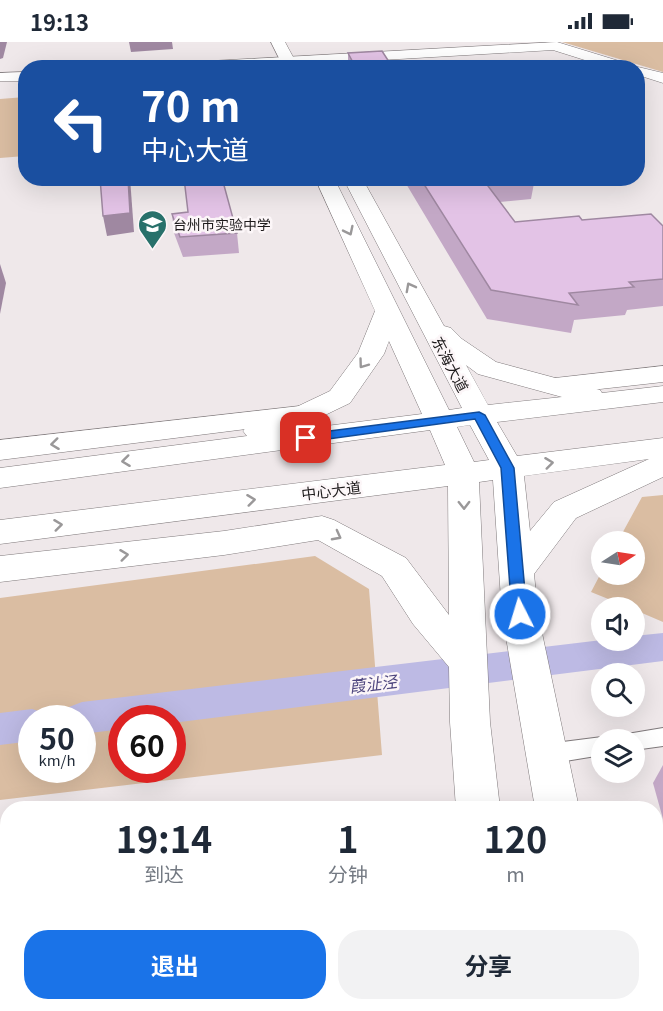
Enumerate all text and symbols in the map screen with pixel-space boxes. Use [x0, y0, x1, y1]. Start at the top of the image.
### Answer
text: 19:13 [30, 5, 89, 37]
text: 70 m [141, 73, 241, 134]
icon: left [42, 84, 120, 162]
text: 中心大道 [141, 129, 249, 168]
school or university icon: 台州市实验中学 [136, 208, 168, 250]
place label: 台州市实验中学 [173, 214, 271, 234]
one-way arrow [341, 225, 353, 236]
one-way arrow [406, 283, 417, 293]
street label: 东海大道 [428, 333, 474, 395]
one-way arrow [359, 358, 370, 369]
pin [280, 412, 331, 463]
icon: arrive [289, 421, 322, 454]
one-way arrow [50, 437, 59, 450]
one-way arrow [121, 455, 130, 467]
one-way arrow [544, 457, 554, 469]
street label: 中心大道 [300, 476, 362, 504]
one-way arrow [247, 494, 256, 507]
one-way arrow [458, 501, 470, 510]
one-way arrow [53, 519, 63, 531]
one-way arrow [330, 529, 341, 540]
north arrow [591, 531, 645, 585]
map controls [591, 531, 645, 783]
one-way arrow [120, 549, 129, 562]
position arrow [488, 582, 552, 646]
button: sound [591, 597, 645, 651]
button: search [591, 663, 645, 717]
water label: 葭沚泾 [348, 668, 400, 698]
speed limit sign: 60 [108, 705, 186, 783]
text: 50 [39, 715, 75, 759]
button: layers [591, 729, 645, 783]
text: km/h [38, 749, 76, 770]
text: 19:14 [116, 811, 212, 863]
text: 1 [337, 811, 359, 863]
text: 120 [484, 811, 547, 863]
text: 到达 [144, 859, 184, 888]
text: 分钟 [328, 859, 368, 888]
text: m [506, 859, 525, 888]
button: 退出 [24, 930, 326, 999]
button: 分享 [338, 930, 639, 999]

